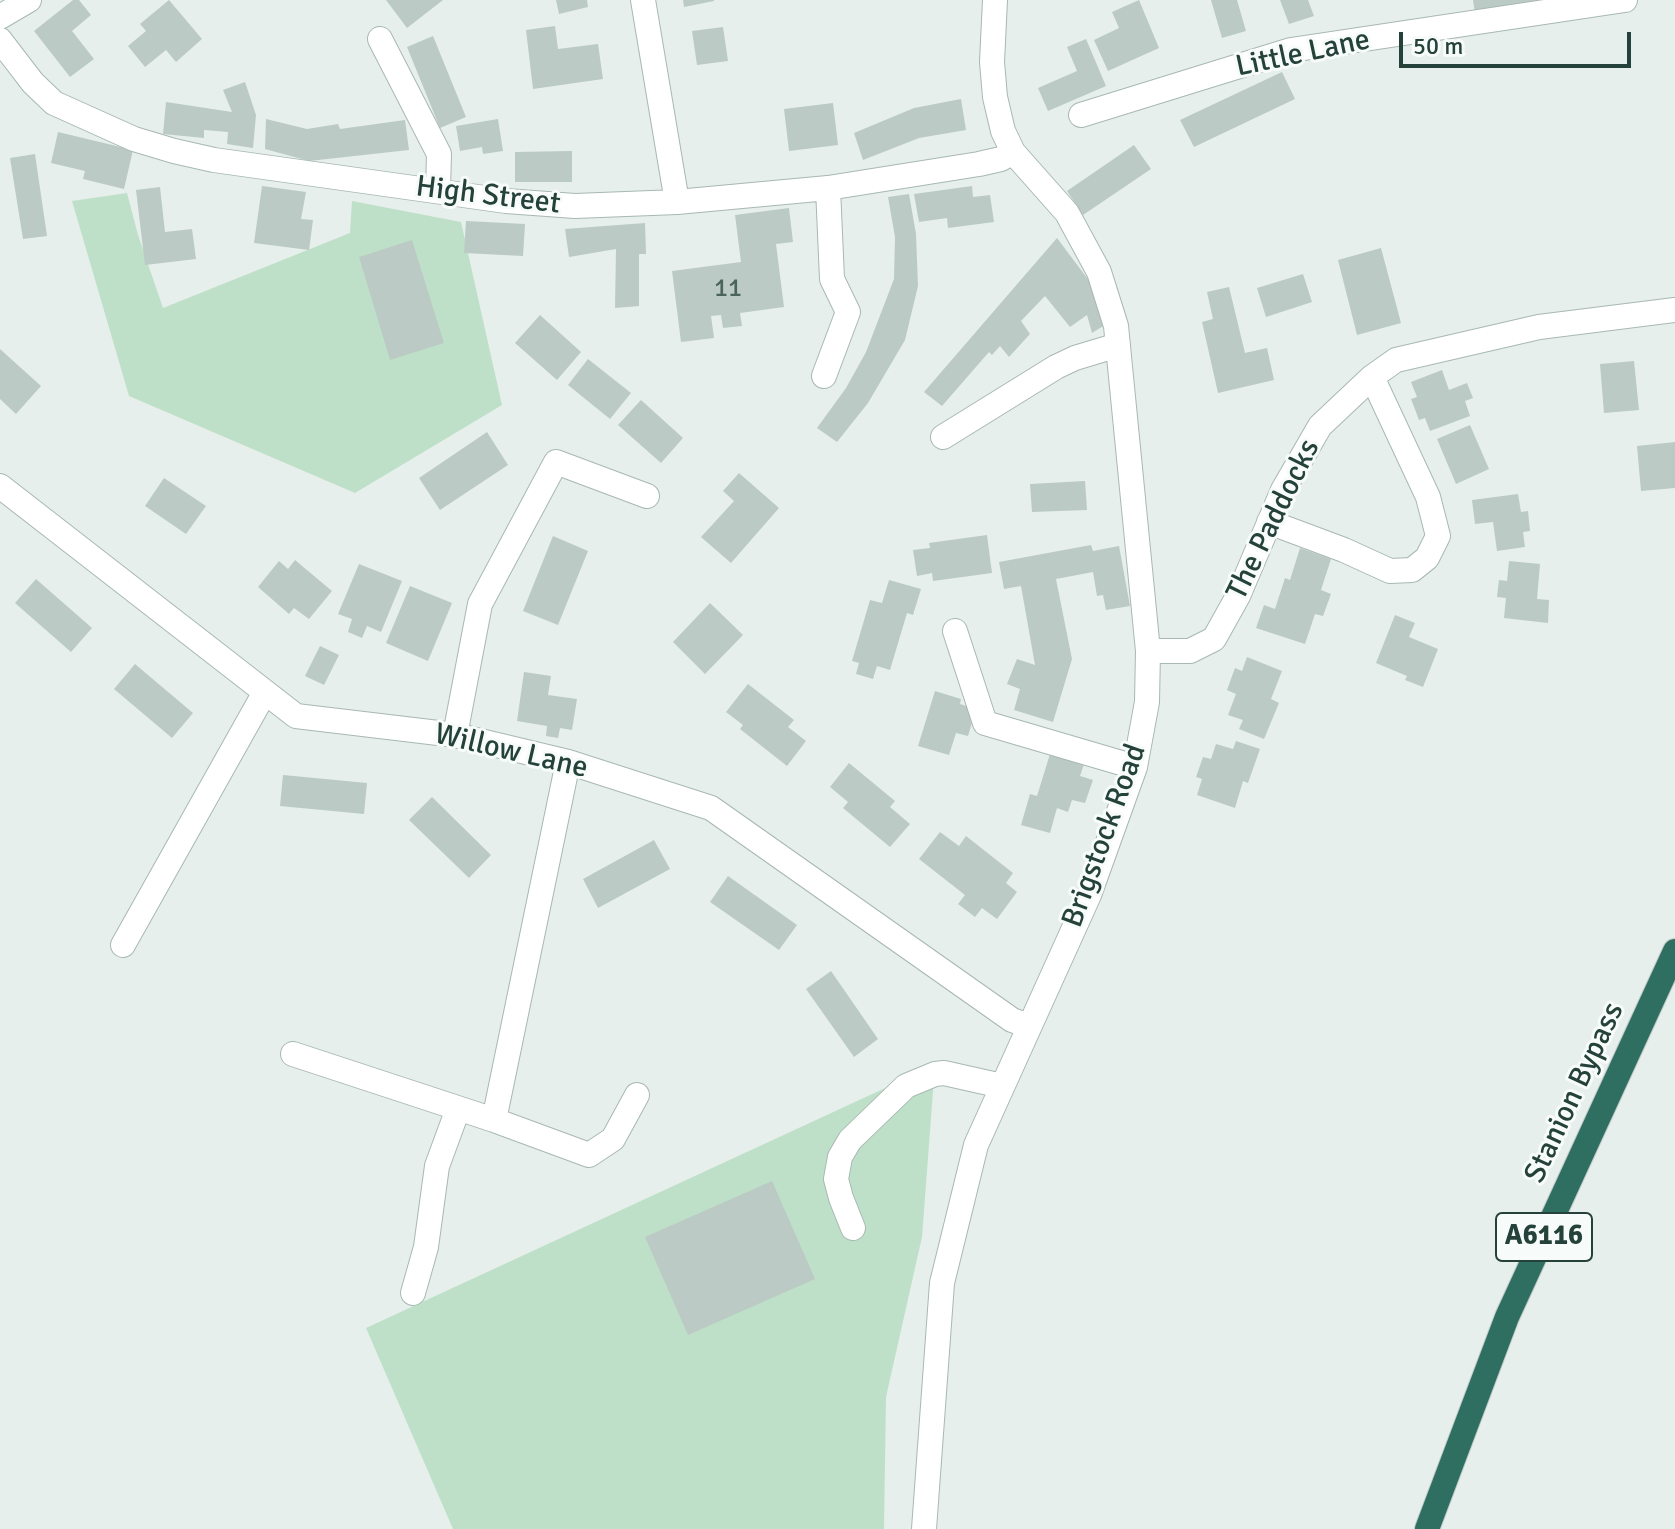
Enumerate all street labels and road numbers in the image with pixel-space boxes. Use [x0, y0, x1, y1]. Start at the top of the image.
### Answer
street label: Little Lane [1233, 22, 1373, 86]
street label: High Street [414, 169, 562, 223]
street label: The Paddocks [1220, 434, 1328, 606]
street label: Willow Lane [431, 717, 591, 787]
street label: Brigstock Road [1055, 740, 1155, 932]
street label: Stanion Bypass [1518, 997, 1632, 1189]
road number: A6116 [1496, 1213, 1592, 1261]

